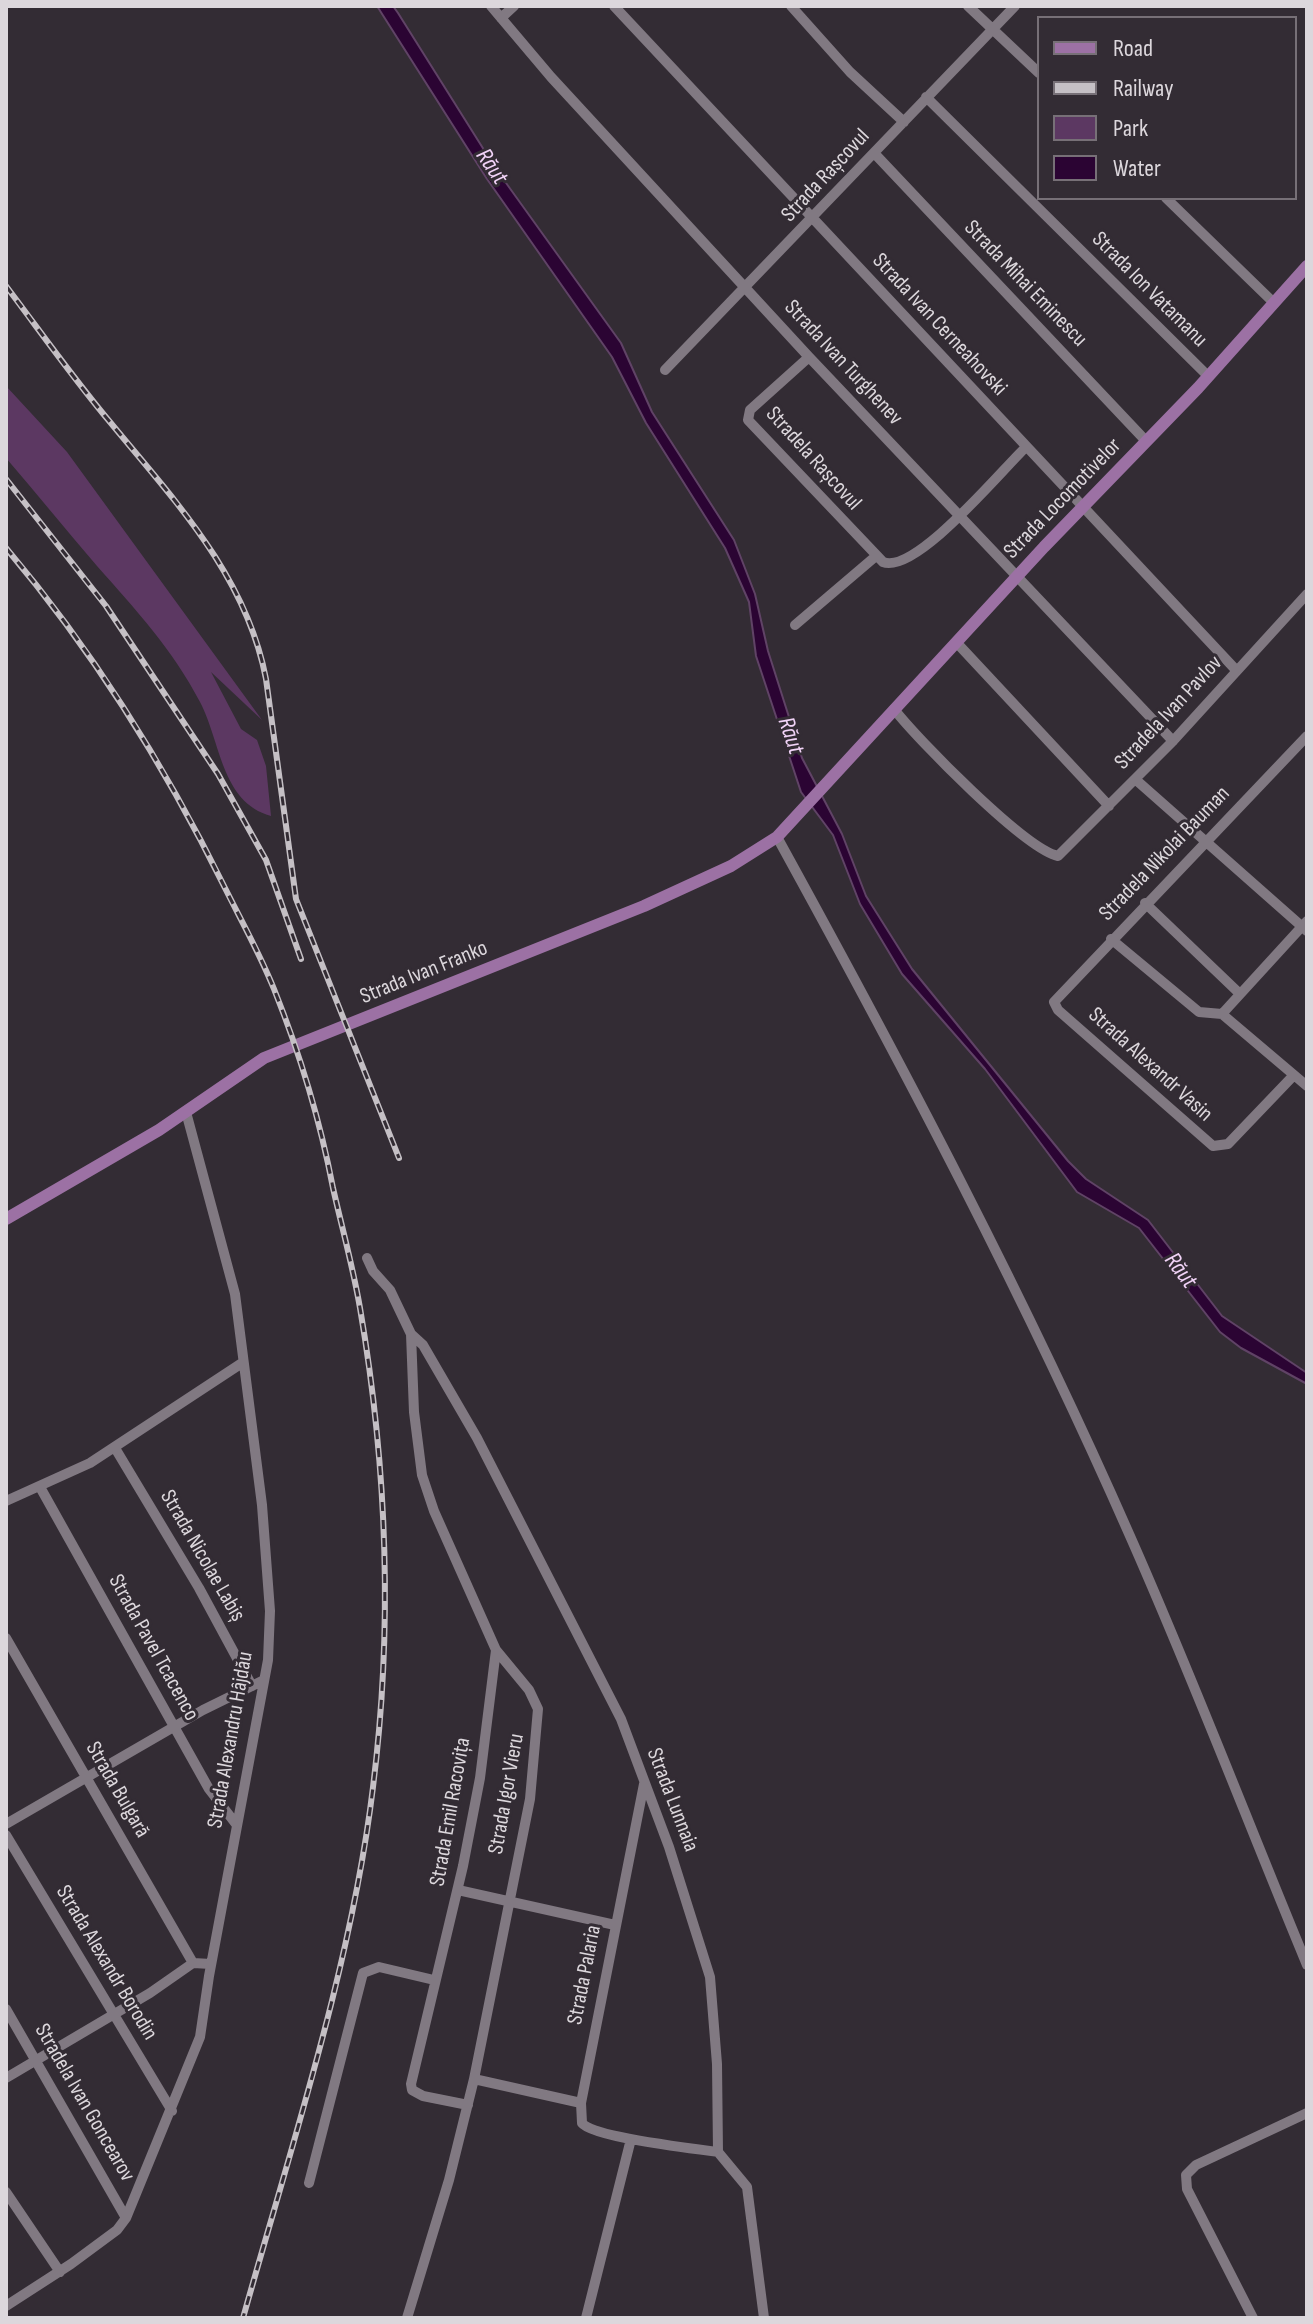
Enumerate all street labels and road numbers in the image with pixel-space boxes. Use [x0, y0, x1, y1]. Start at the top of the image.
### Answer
street label: Strada Rașcovul [776, 124, 876, 228]
street label: Strada Mihai Eminescu [958, 215, 1092, 353]
street label: Strada Ion Vatamanu [1086, 227, 1212, 353]
street label: Strada Ivan Cerneahovski [866, 248, 1012, 402]
street label: Strada Ivan Turghenev [778, 295, 908, 431]
street label: Stradela Rașcovul [760, 402, 866, 516]
street label: Strada Locomotivelor [999, 433, 1127, 565]
street label: Stradela Ivan Pavlov [1110, 651, 1228, 775]
street label: Stradela Nikolai Bauman [1094, 781, 1236, 927]
street label: Strada Ivan Franko [356, 935, 492, 1011]
street label: Strada Alexandr Vasin [1082, 1002, 1218, 1128]
street label: Strada Nicolae Labiș [154, 1486, 250, 1626]
street label: Strada Pavel Tcacenco [102, 1570, 204, 1726]
street label: Strada Alexandru Hâjdău [202, 1650, 260, 1830]
street label: Strada Igor Vieru [483, 1732, 531, 1856]
street label: Strada Emil Racovița [425, 1736, 477, 1888]
street label: Strada Bulgară [79, 1737, 155, 1843]
street label: Strada Lunnaia [640, 1744, 704, 1856]
street label: Strada Alexandr Borodin [49, 1881, 163, 2045]
street label: Strada Palaria [562, 1923, 608, 2027]
street label: Stradela Ivan Goncearov [28, 2019, 140, 2187]

